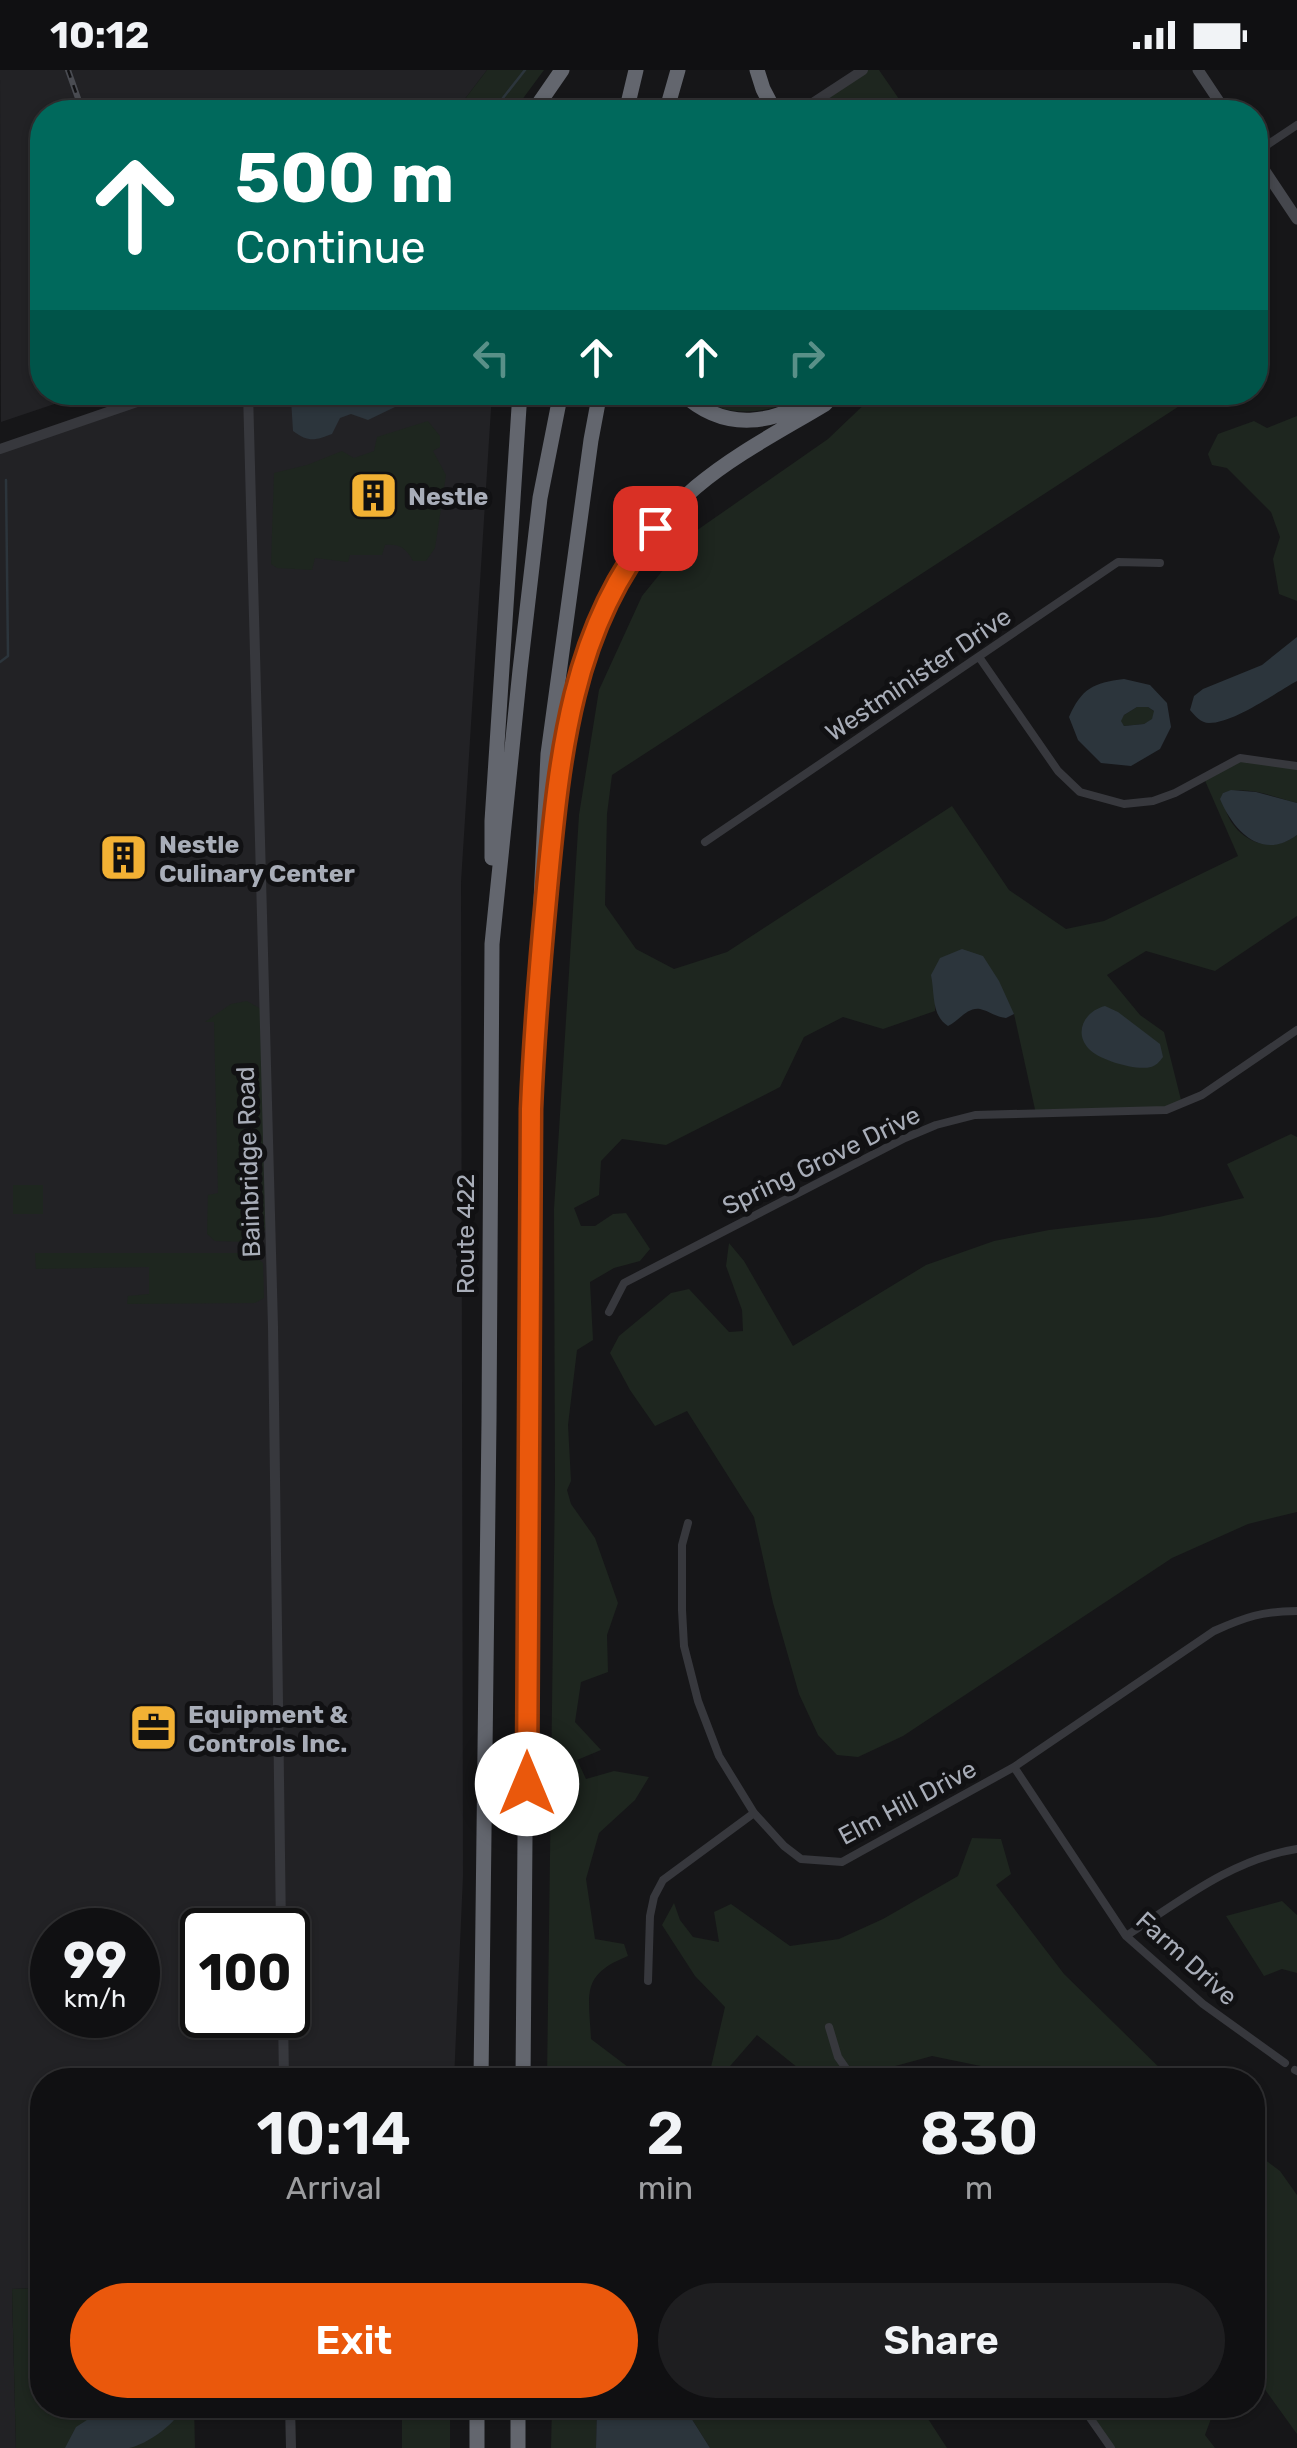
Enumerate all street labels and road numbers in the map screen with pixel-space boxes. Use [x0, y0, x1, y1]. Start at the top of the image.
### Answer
street label: Westminister Drive [820, 602, 1016, 747]
street label: Bainbridge Road [231, 1066, 266, 1258]
street label: Spring Grove Drive [718, 1100, 925, 1221]
street label: Route 422 [451, 1174, 480, 1294]
street label: Elm Hill Drive [833, 1754, 981, 1851]
street label: Farm Drive [1130, 1906, 1243, 2011]

